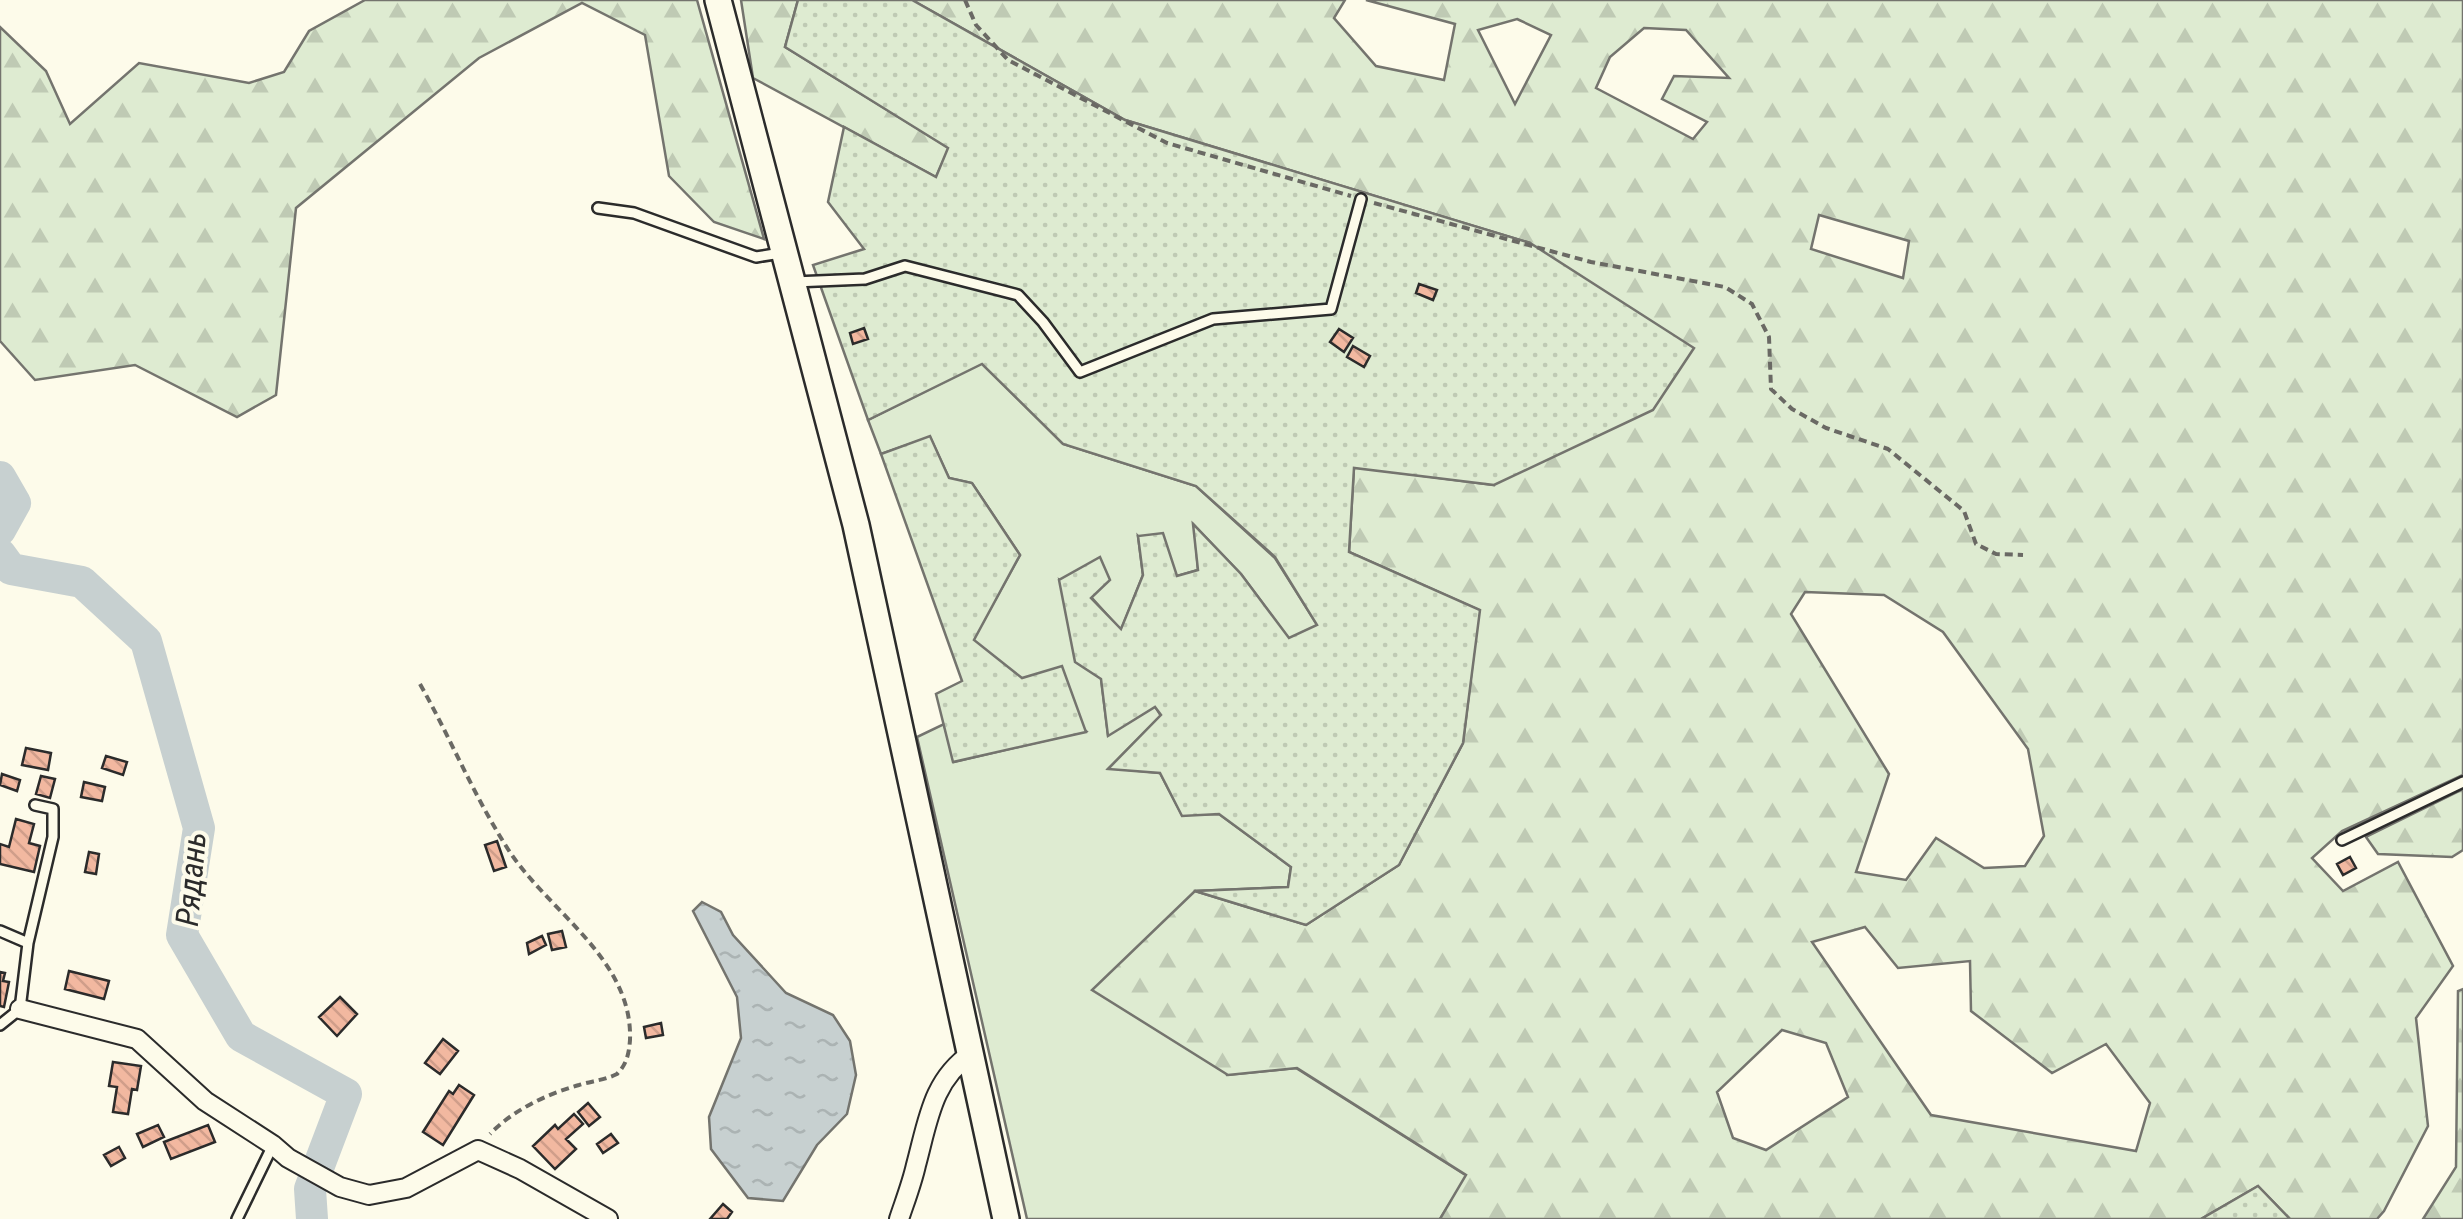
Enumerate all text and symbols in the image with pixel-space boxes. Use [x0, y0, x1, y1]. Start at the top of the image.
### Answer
water label: Рядань [168, 830, 214, 928]

